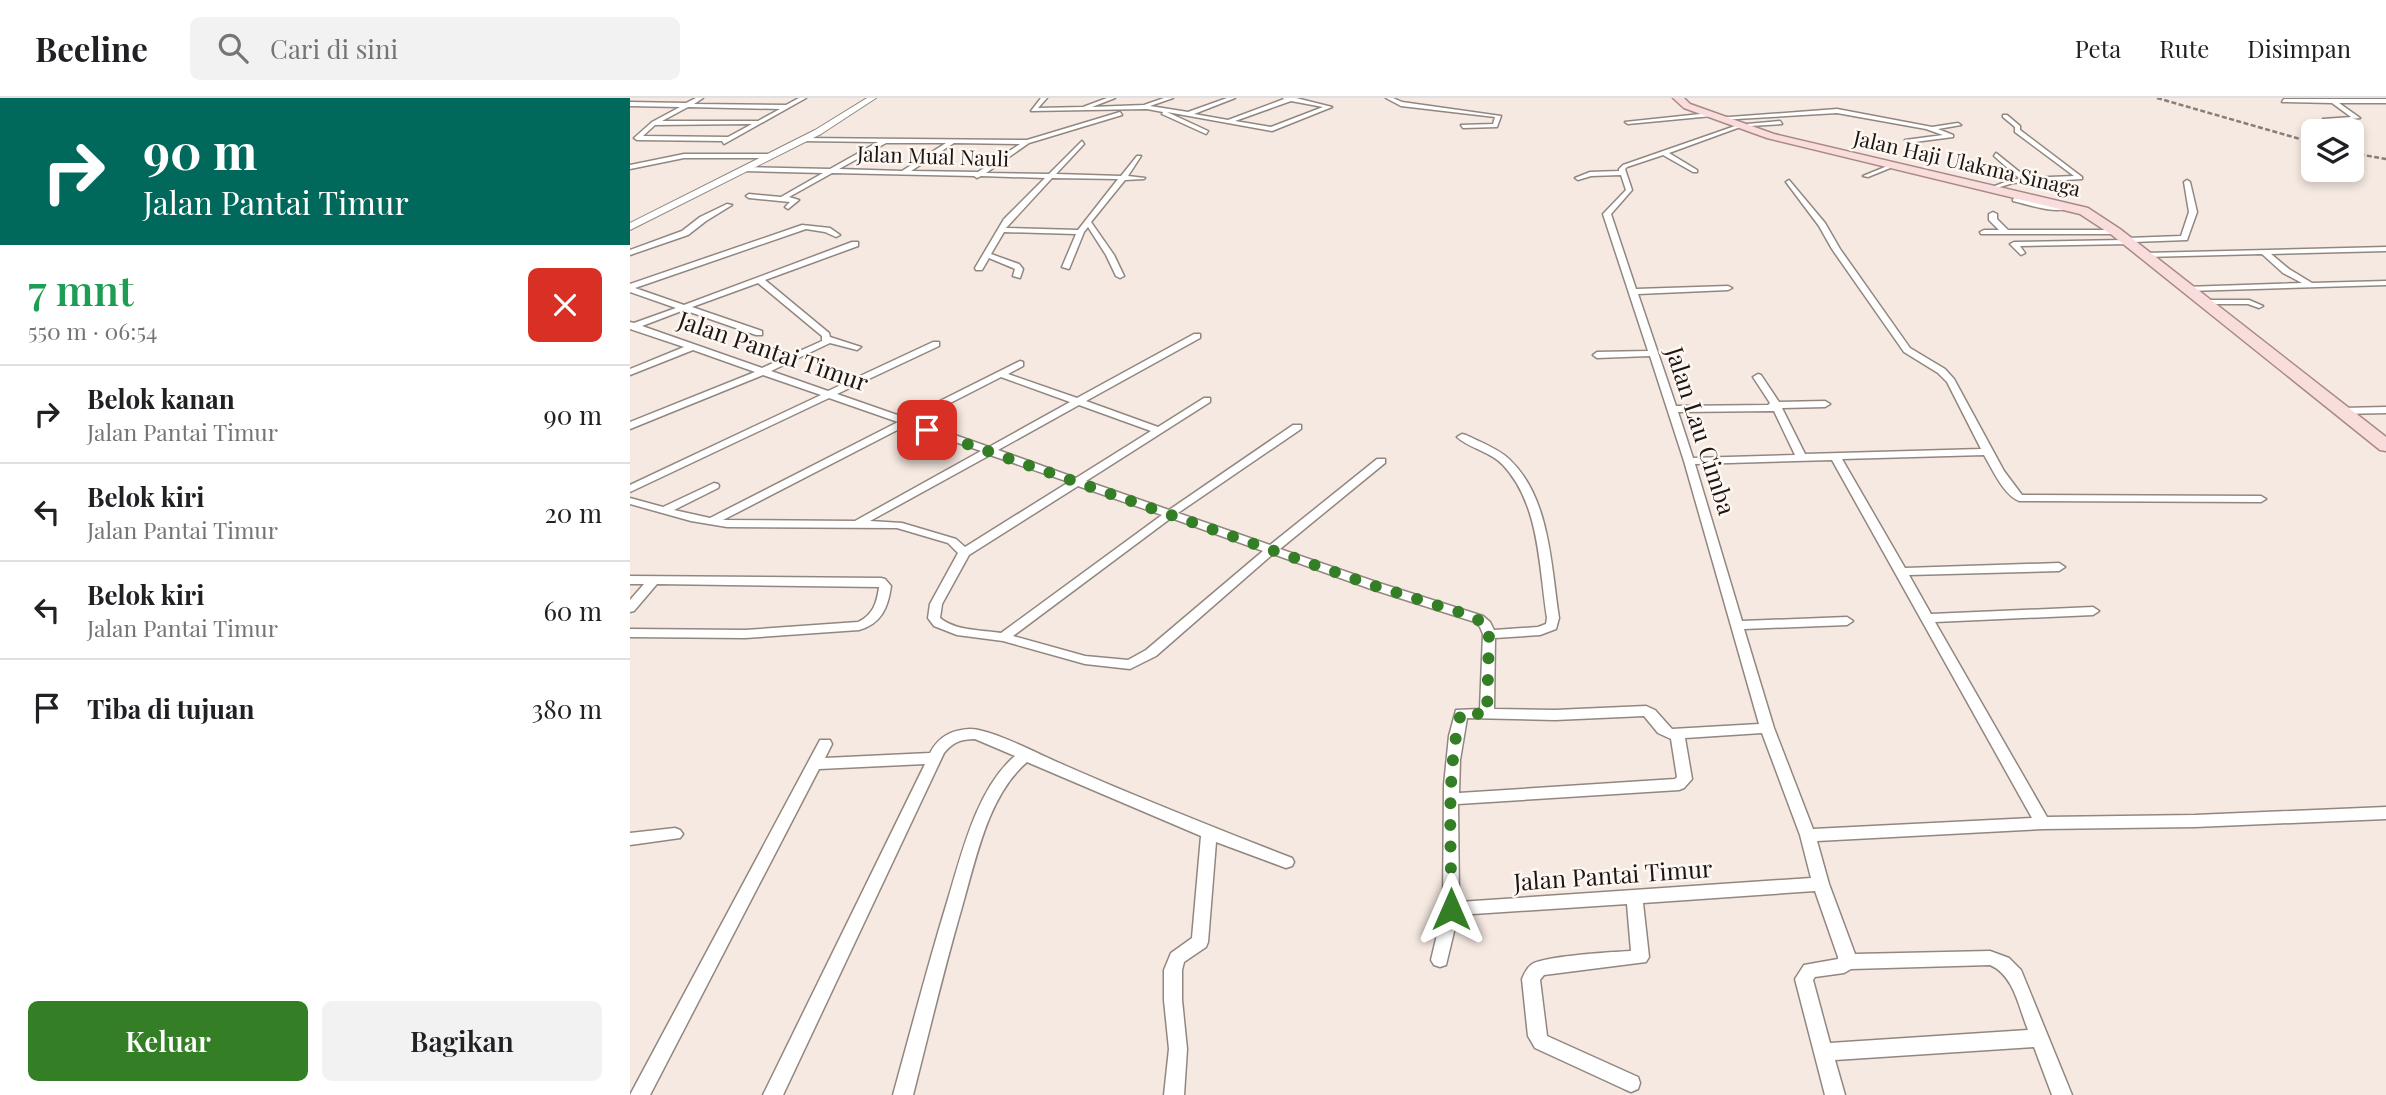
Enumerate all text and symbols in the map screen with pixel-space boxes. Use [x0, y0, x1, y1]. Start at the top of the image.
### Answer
search box [190, 17, 680, 80]
text: Beeline [35, 26, 148, 70]
icon: search [214, 29, 252, 67]
text: Cari di sini [270, 31, 398, 66]
text: Peta [2075, 32, 2121, 64]
text: Rute [2159, 32, 2209, 64]
text: Disimpan [2247, 32, 2351, 64]
text: 90 m [143, 117, 257, 182]
map controls [2301, 119, 2364, 182]
button: layers [2301, 119, 2364, 182]
street label: Jalan Haji Ulakma Sinaga [1850, 122, 2084, 202]
icon: right [28, 126, 119, 217]
street label: Jalan Mual Nauli [856, 138, 1010, 172]
text: Jalan Pantai Timur [143, 180, 409, 223]
text: 7 mnt [28, 261, 134, 317]
button: close [528, 268, 602, 342]
street label: Jalan Pantai Timur [673, 302, 873, 398]
text: 550 m · 06:54 [28, 315, 157, 346]
street label: Jalan Lau Cimba [1659, 341, 1744, 518]
text: Belok kanan [87, 381, 235, 416]
icon: right [28, 395, 66, 433]
text: 90 m [544, 397, 602, 432]
pin [897, 400, 957, 460]
icon: arrive [908, 411, 946, 449]
text: Jalan Pantai Timur [87, 416, 278, 447]
text: Belok kiri [87, 479, 204, 514]
icon: left [28, 493, 66, 531]
text: 20 m [544, 495, 602, 530]
text: Jalan Pantai Timur [87, 514, 278, 545]
text: Belok kiri [87, 577, 204, 612]
icon: left [28, 591, 66, 629]
text: 60 m [543, 593, 602, 628]
text: Jalan Pantai Timur [87, 612, 278, 643]
icon: arrive [28, 689, 66, 727]
text: Tiba di tujuan [87, 691, 255, 726]
text: 380 m [532, 691, 602, 726]
street label: Jalan Pantai Timur [1511, 851, 1714, 897]
position arrow [1414, 872, 1488, 946]
button: Keluar [28, 1001, 308, 1081]
button: Bagikan [322, 1001, 602, 1081]

